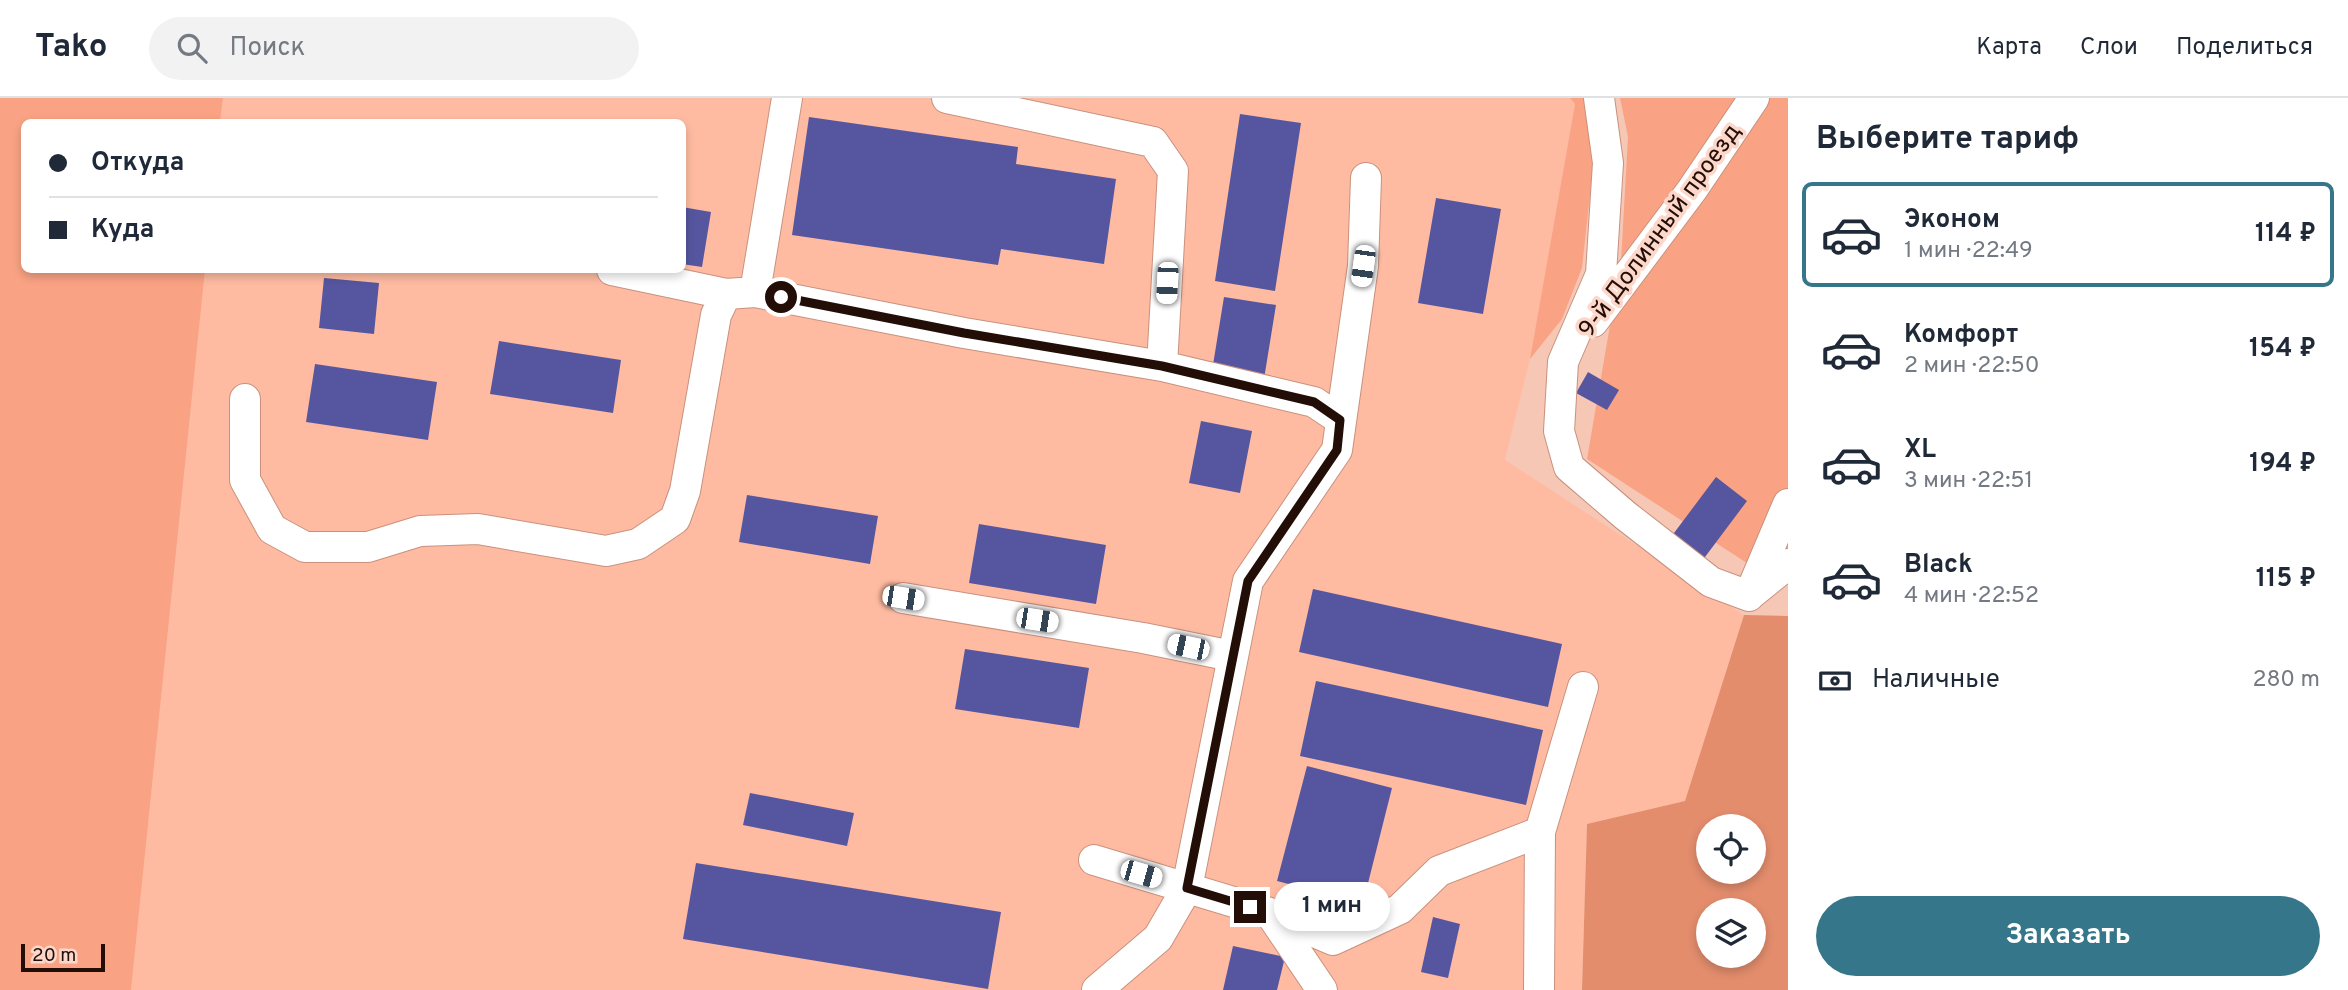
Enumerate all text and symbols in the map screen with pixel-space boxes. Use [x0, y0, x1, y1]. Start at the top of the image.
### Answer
search box [149, 17, 639, 80]
text: Tako [35, 27, 107, 69]
icon: search [173, 29, 211, 67]
text: Поиск [229, 32, 305, 65]
text: Карта [1976, 33, 2042, 63]
text: Слои [2080, 33, 2138, 63]
text: Поделиться [2176, 33, 2313, 63]
street label: 9-й Долинный проезд [1573, 118, 1748, 344]
text: Выберите тариф [1816, 120, 2079, 160]
text: Откуда [91, 147, 184, 180]
icon: car [1820, 203, 1883, 266]
text: Эконом [1904, 204, 2000, 237]
text: Куда [91, 214, 154, 247]
text: 114 ₽ [2255, 218, 2316, 251]
text: 1 мин · 22:49 [1904, 237, 2033, 266]
car [1350, 244, 1377, 288]
car [1156, 261, 1179, 305]
route start [765, 281, 797, 313]
icon: car [1820, 318, 1883, 381]
text: Комфорт [1904, 319, 2018, 352]
text: 154 ₽ [2249, 333, 2316, 366]
text: 2 мин · 22:50 [1904, 352, 2040, 381]
icon: car [1820, 433, 1883, 496]
text: XL [1904, 434, 1936, 467]
text: 194 ₽ [2249, 448, 2316, 481]
text: 3 мин · 22:51 [1904, 467, 2033, 496]
icon: car [1820, 548, 1883, 611]
text: Black [1904, 549, 1973, 582]
text: 115 ₽ [2256, 563, 2316, 596]
text: 4 мин · 22:52 [1904, 582, 2039, 611]
car [881, 584, 926, 612]
car [1015, 606, 1060, 634]
car [1166, 632, 1211, 662]
icon: cash [1816, 662, 1854, 700]
text: Наличные [1872, 664, 2000, 697]
text: 280 m [2252, 666, 2320, 695]
map controls [1696, 814, 1766, 968]
button: locate [1696, 814, 1766, 884]
car [1118, 858, 1165, 890]
callout: 1 мин [1274, 882, 1390, 932]
route end [1234, 891, 1266, 923]
text: 1 мин [1302, 892, 1362, 921]
button: Заказать [1816, 896, 2320, 976]
button: layers [1696, 898, 1766, 968]
scale bar [21, 941, 105, 973]
text: 20 m [32, 944, 76, 968]

